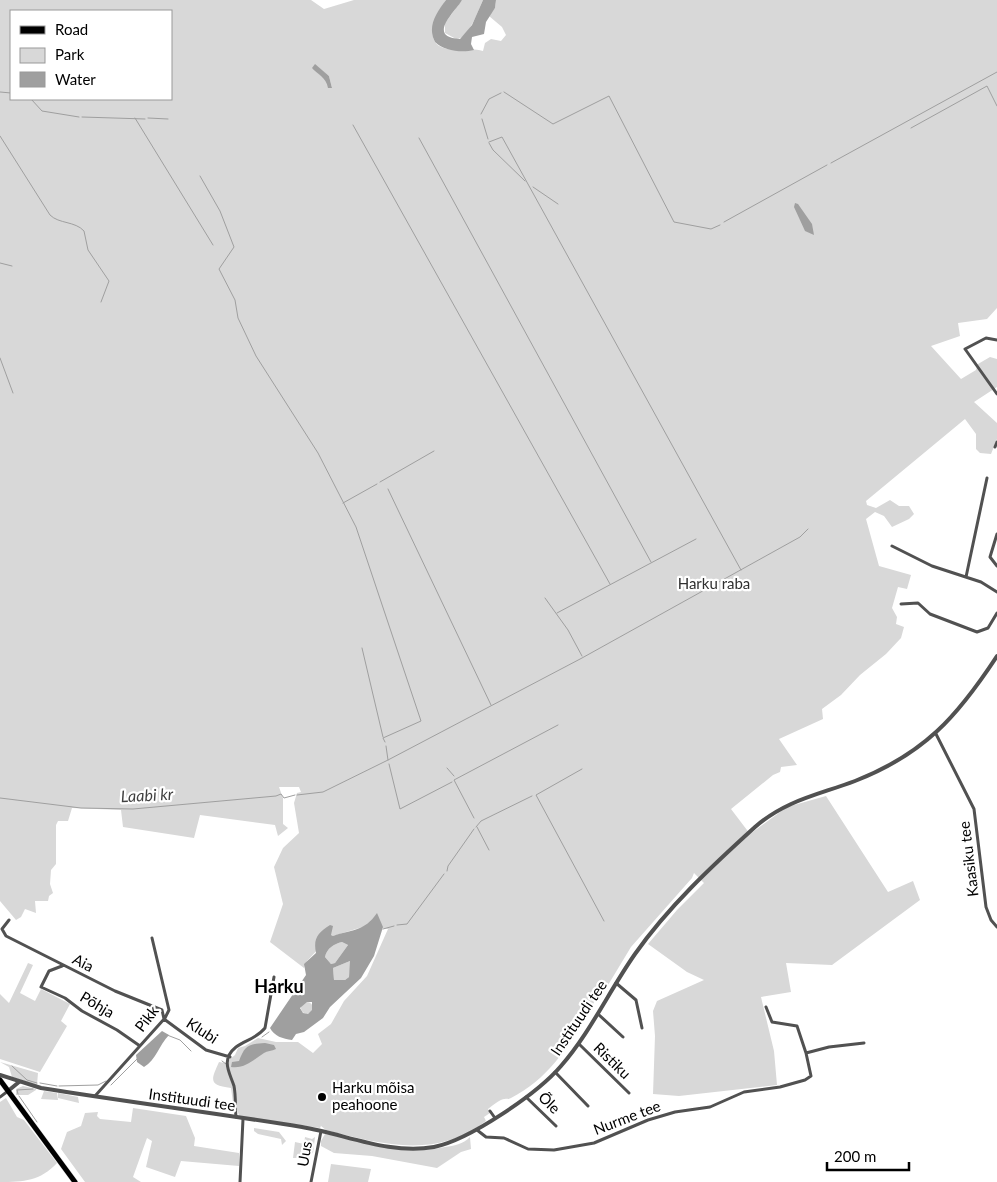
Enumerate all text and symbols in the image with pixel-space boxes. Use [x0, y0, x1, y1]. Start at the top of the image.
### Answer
legend [10, 10, 172, 100]
text: Road [55, 20, 88, 38]
text: Park [55, 45, 85, 63]
text: Water [55, 70, 96, 88]
park label: Harku raba [678, 574, 750, 592]
water label: Laabi kr [120, 784, 174, 805]
street label: Kaasiku tee [954, 820, 982, 898]
street label: Aia [70, 949, 97, 975]
district label: Harku [254, 975, 304, 997]
street label: Instituudi tee [546, 976, 610, 1059]
street label: Põhja [77, 987, 118, 1021]
street label: Pikk [131, 1002, 162, 1035]
street label: Klubi [183, 1013, 222, 1047]
street label: Ristiku [590, 1038, 635, 1082]
place label: Harku mõisa peahoone [332, 1078, 414, 1113]
street label: Instituudi tee [148, 1084, 237, 1114]
street label: Õle [535, 1088, 564, 1117]
marker: Harku mõisa peahoone [316, 1091, 328, 1103]
street label: Nurme tee [591, 1096, 663, 1138]
street label: Uus [293, 1140, 315, 1168]
scale bar [827, 1140, 910, 1172]
text: 200 m [834, 1147, 876, 1165]

